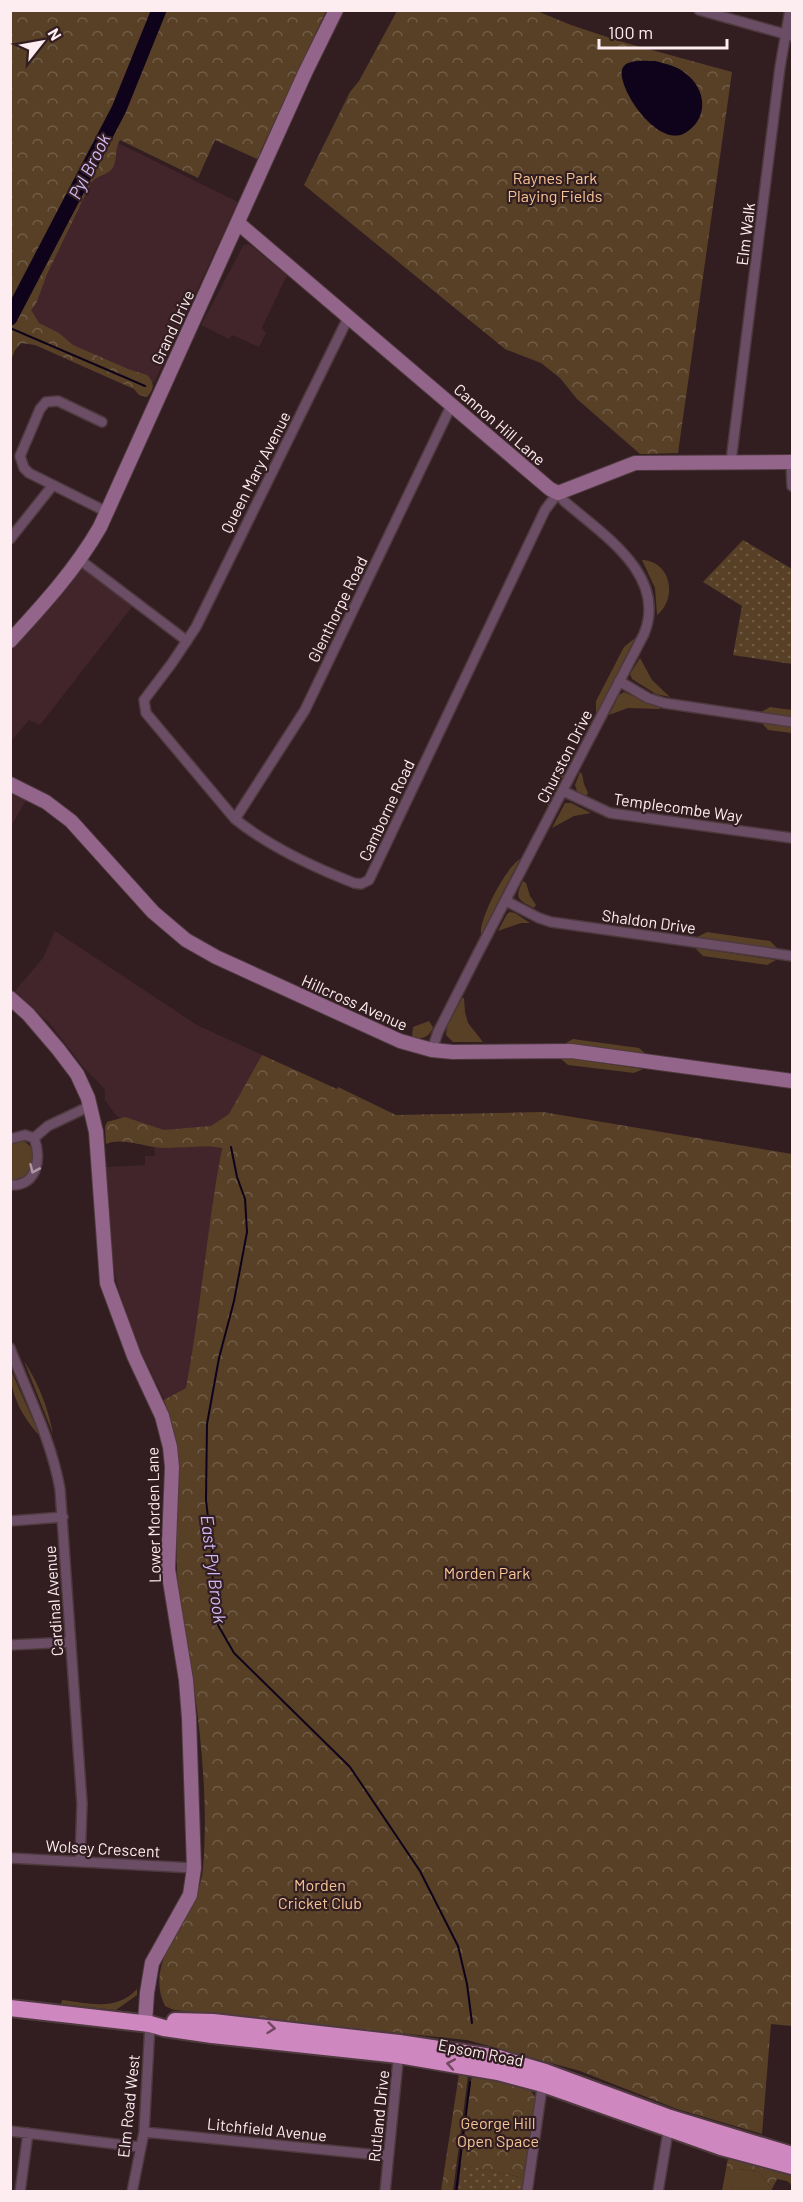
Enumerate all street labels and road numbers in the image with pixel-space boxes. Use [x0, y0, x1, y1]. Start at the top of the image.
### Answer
street label: Elm Walk [732, 202, 758, 266]
street label: Grand Drive [147, 287, 197, 367]
street label: Cannon Hill Lane [450, 379, 550, 469]
street label: Queen Mary Avenue [216, 408, 294, 536]
street label: Glenthorpe Road [303, 553, 371, 665]
street label: Churston Drive [532, 706, 596, 806]
street label: Camborne Road [354, 756, 418, 864]
street label: Templecombe Way [612, 789, 744, 826]
street label: Shaldon Drive [601, 905, 697, 937]
street label: Hillcross Avenue [299, 970, 411, 1034]
street label: Lower Morden Lane [142, 1447, 164, 1583]
street label: Cardinal Avenue [40, 1545, 66, 1657]
street label: Wolsey Crescent [45, 1836, 161, 1860]
street label: Epsom Road [437, 2034, 525, 2070]
street label: Elm Road West [113, 2054, 143, 2158]
street label: Rutland Drive [364, 2069, 392, 2163]
street label: Litchfield Avenue [206, 2113, 328, 2145]

